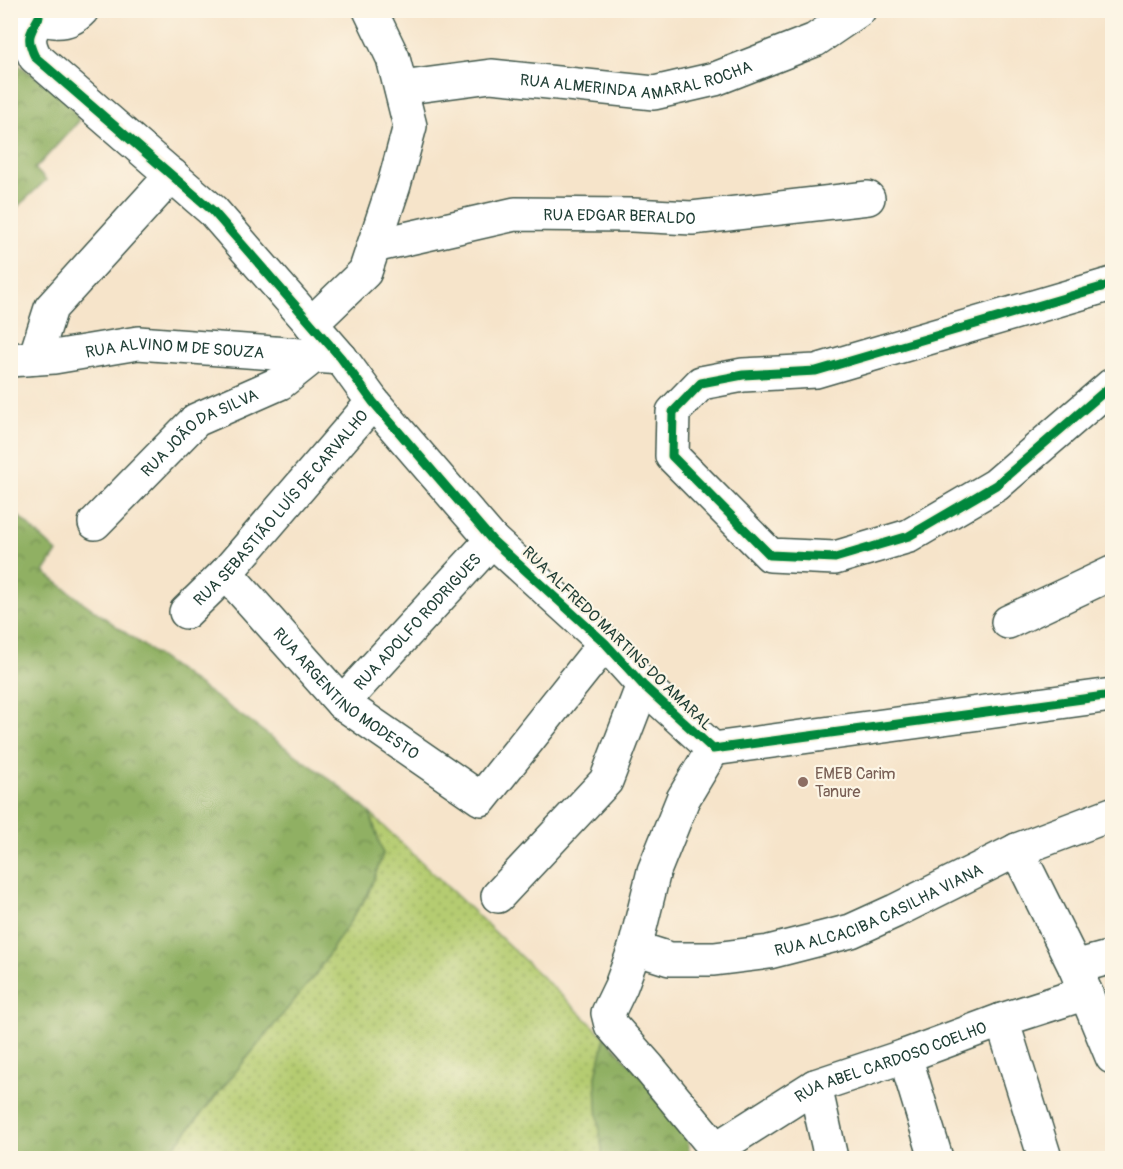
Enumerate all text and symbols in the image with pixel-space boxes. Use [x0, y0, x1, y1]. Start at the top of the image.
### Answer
street label: RUA ALMERINDA AMARAL ROCHA [519, 57, 755, 104]
street label: RUA EDGAR BERALDO [543, 205, 696, 229]
street label: RUA ALVINO M DE SOUZA [84, 334, 265, 363]
street label: RUA JOÃO DA SILVA [137, 385, 261, 481]
street label: RUA SEBASTIÃO LUÍS DE CARVALHO [190, 406, 373, 610]
street label: RUA ALFREDO MARTINS DO AMARAL [518, 542, 717, 735]
street label: RUA ADOLFO RODRIGUES [350, 549, 486, 695]
street label: RUA ARGENTINO MODESTO [268, 624, 423, 764]
place label: EMEB Carim Tanure [815, 764, 895, 802]
marker: EMEB Carim Tanure [796, 775, 810, 789]
street label: RUA ALCACIBA CASILHA VIANA [773, 860, 986, 961]
street label: RUA ABEL CARDOSO COELHO [791, 1018, 990, 1107]

